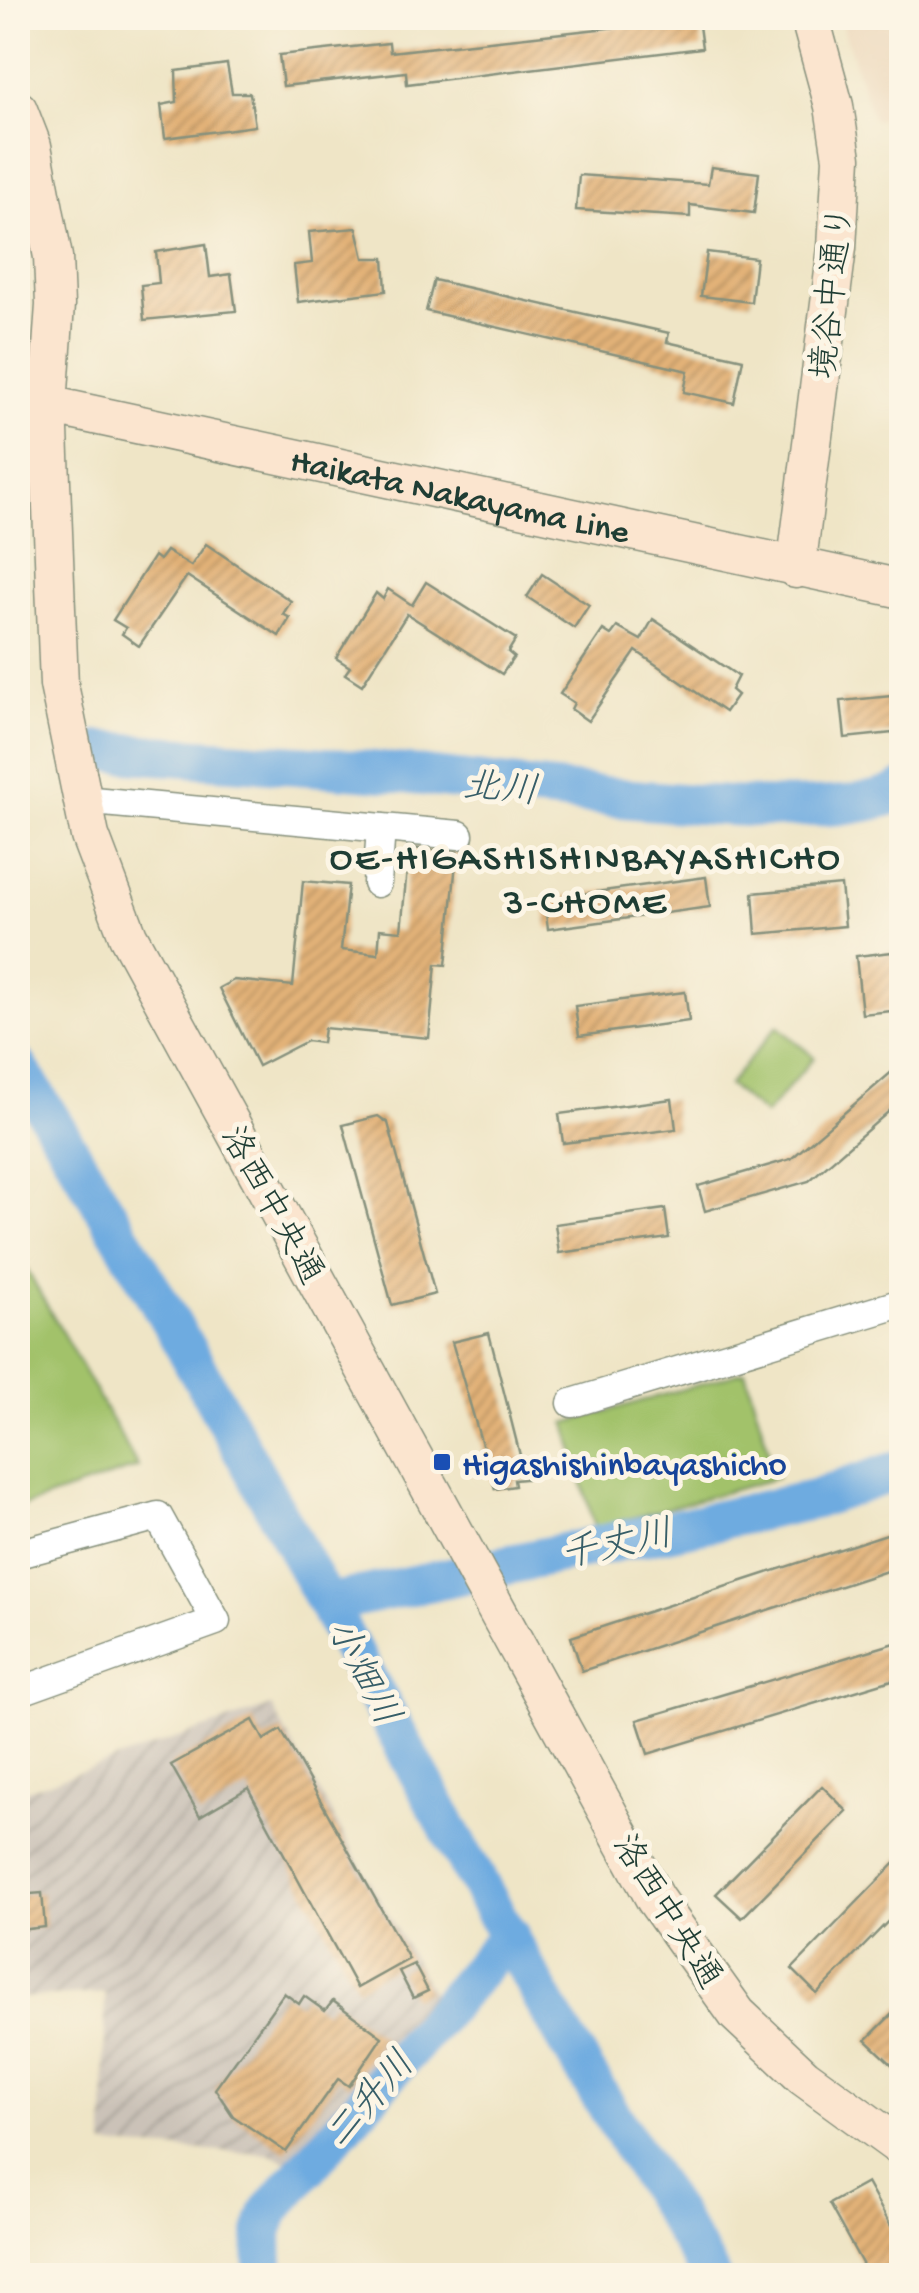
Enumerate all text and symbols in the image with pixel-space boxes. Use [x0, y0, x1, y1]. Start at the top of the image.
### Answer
street label: 境谷中通り [804, 203, 865, 382]
street label: Haikata Nakayama Line [286, 443, 634, 556]
water label: 北川 [461, 766, 540, 817]
district label: OE-HIGASHISHINBAYASHICHO 3-CHOME [330, 839, 842, 927]
street label: 洛西中央通 [209, 1119, 331, 1293]
place label: Higashishinbayashicho [462, 1447, 787, 1488]
marker: Higashishinbayashicho [431, 1451, 453, 1473]
water label: 千丈川 [556, 1513, 678, 1581]
water label: 小畑川 [314, 1613, 407, 1734]
street label: 洛西中央通 [601, 1827, 730, 1998]
water label: 二升川 [317, 2043, 427, 2159]

